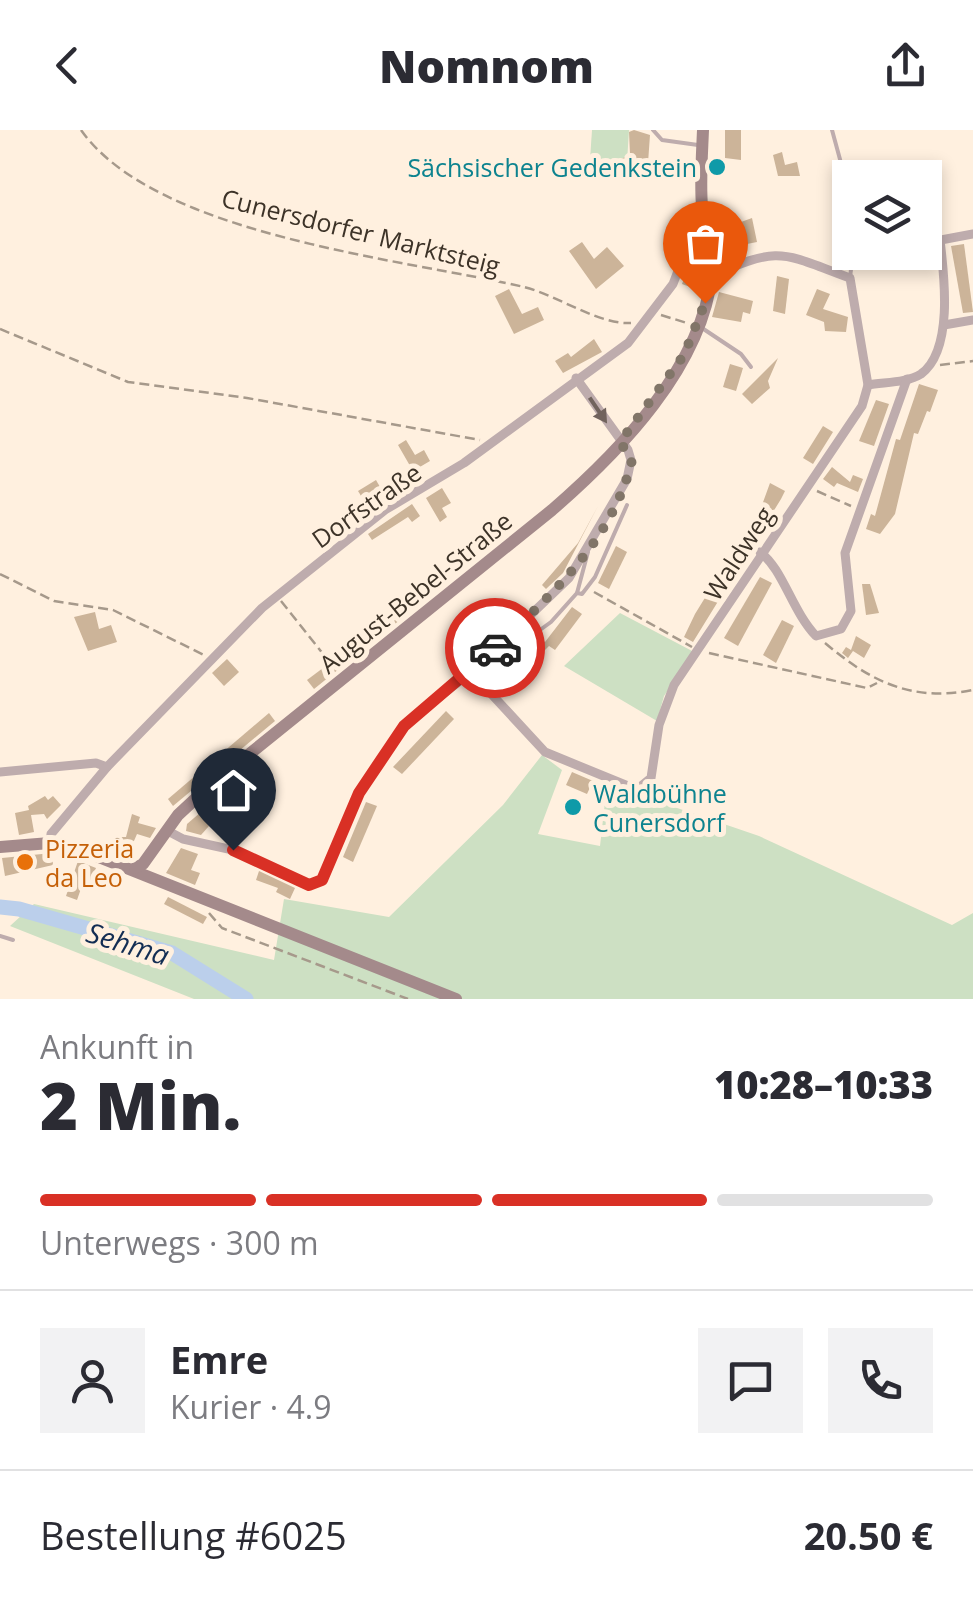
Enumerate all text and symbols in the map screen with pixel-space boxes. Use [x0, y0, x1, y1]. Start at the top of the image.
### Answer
text: Nomnom [379, 35, 594, 96]
icon: back [40, 38, 95, 93]
icon: share [878, 38, 933, 93]
place label: Sächsischer Gedenkstein [407, 150, 697, 184]
marker: Sächsischer Gedenkstein [706, 156, 728, 178]
map controls [832, 160, 942, 270]
button: layers [832, 160, 942, 270]
street label: Cunersdorfer Marktsteig [218, 180, 504, 282]
pin [663, 201, 748, 304]
icon: bag [678, 216, 733, 271]
one-way arrow [588, 396, 607, 423]
street label: Dorfstraße [305, 455, 427, 555]
street label: Waldweg [695, 499, 781, 607]
street label: August-Bebel-Straße [311, 504, 519, 680]
courier [445, 598, 545, 698]
icon: car [468, 621, 523, 676]
pin [191, 748, 276, 851]
icon: home [206, 763, 261, 818]
place label: Waldbühne Cunersdorf [593, 776, 727, 839]
marker: Waldbühne Cunersdorf [562, 796, 584, 818]
place label: Pizzeria da Leo [45, 831, 134, 894]
marker: Pizzeria da Leo [14, 851, 36, 873]
water label: Sehma [82, 912, 174, 974]
text: Ankunft in [40, 1025, 194, 1068]
text: 10:28–10:33 [714, 1058, 933, 1110]
text: 2 Min. [40, 1061, 241, 1149]
text: Unterwegs · 300 m [40, 1221, 319, 1264]
button: person [40, 1328, 145, 1433]
button: chat [698, 1328, 803, 1433]
button: phone [828, 1328, 933, 1433]
text: Emre [170, 1333, 268, 1385]
text: Kurier · 4.9 [170, 1385, 331, 1428]
text: Bestellung #6025 [40, 1509, 347, 1561]
text: 20.50 € [804, 1509, 933, 1561]

